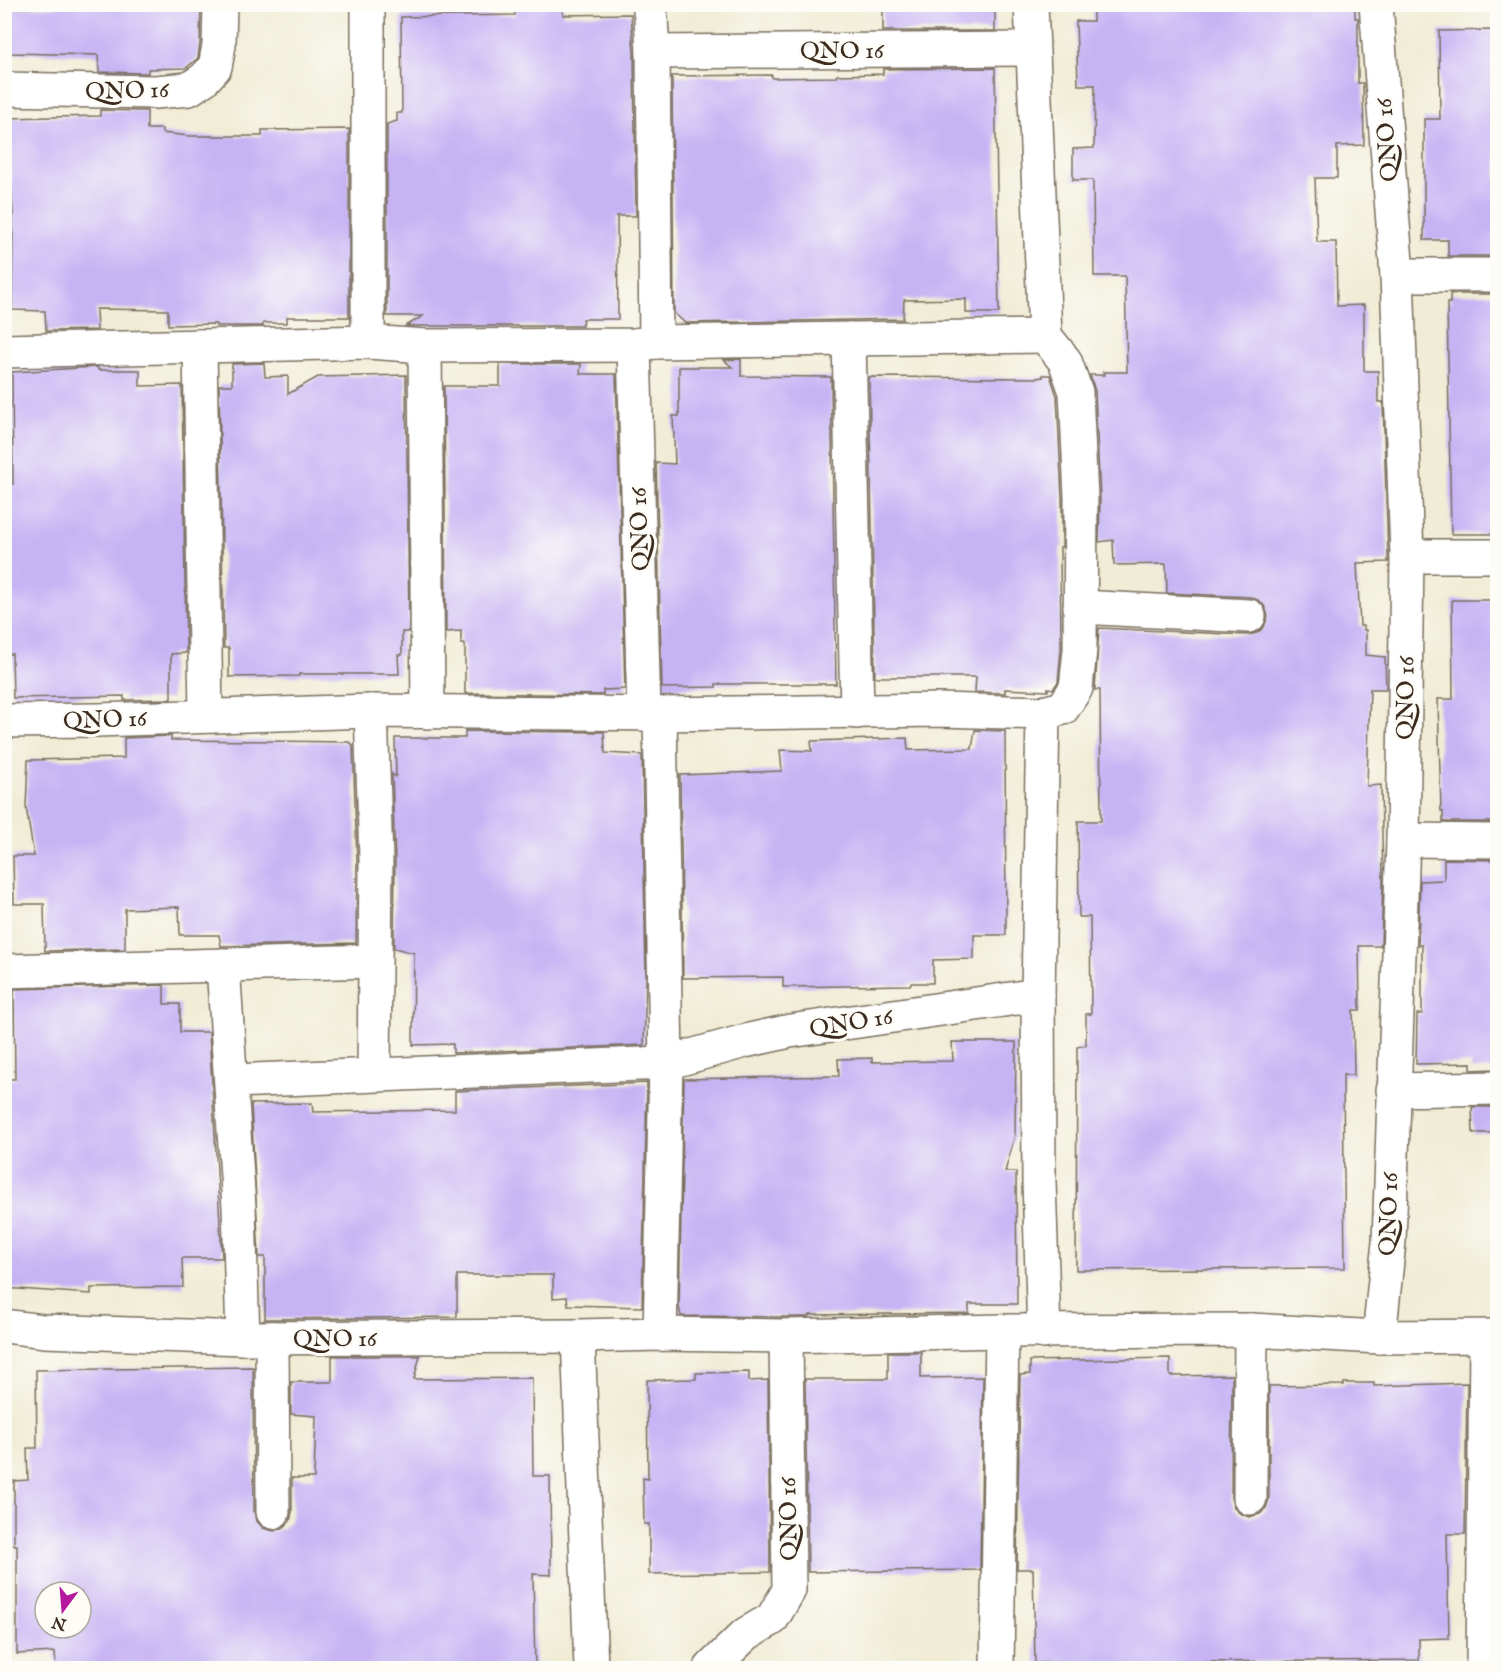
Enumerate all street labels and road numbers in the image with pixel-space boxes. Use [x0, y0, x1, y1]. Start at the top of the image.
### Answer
street label: QNO 16 [800, 36, 885, 67]
street label: QNO 16 [85, 75, 170, 108]
street label: QNO 16 [1369, 96, 1406, 183]
street label: QNO 16 [624, 486, 657, 571]
street label: QNO 16 [1390, 655, 1423, 740]
street label: QNO 16 [63, 704, 148, 737]
street label: QNO 16 [807, 1001, 896, 1045]
street label: QNO 16 [1373, 1171, 1406, 1257]
street label: QNO 16 [293, 1324, 378, 1355]
street label: QNO 16 [773, 1476, 806, 1561]

